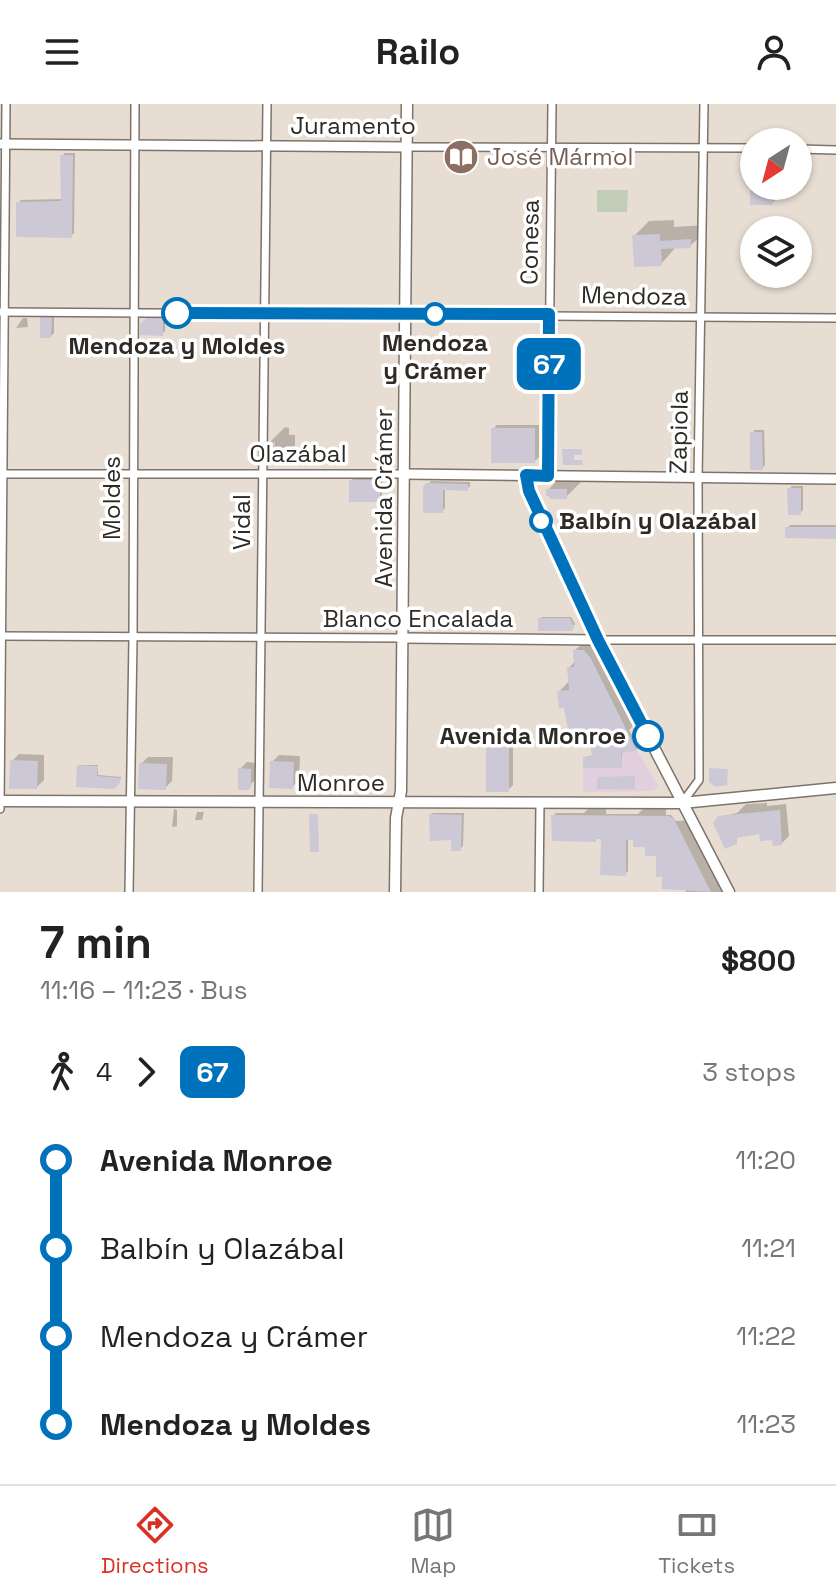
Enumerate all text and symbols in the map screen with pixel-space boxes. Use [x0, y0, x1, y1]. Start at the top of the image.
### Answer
text: Railo [376, 29, 460, 75]
icon: menu [40, 30, 84, 74]
icon: person [752, 30, 796, 74]
street label: Juramento [290, 110, 416, 141]
north arrow [740, 128, 812, 200]
map controls [740, 128, 812, 288]
library icon: José Mármol [442, 138, 480, 176]
place label: José Mármol [487, 141, 633, 172]
street label: Conesa [513, 199, 546, 285]
button: layers [740, 216, 812, 288]
street label: Mendoza [581, 279, 687, 312]
marker: Mendoza y Moldes [162, 298, 192, 328]
marker: Mendoza y Crámer [424, 303, 446, 325]
place label: Mendoza y Crámer [382, 327, 488, 386]
place label: Mendoza y Moldes [69, 330, 285, 361]
line badge: 67 [513, 338, 585, 390]
text: 67 [533, 346, 565, 382]
street label: Zapiola [662, 390, 695, 474]
street label: Avenida Crámer [368, 408, 399, 588]
street label: Olazábal [249, 438, 347, 469]
street label: Moldes [96, 456, 127, 540]
street label: Vidal [226, 494, 257, 550]
place label: Balbín y Olazábal [559, 505, 757, 536]
marker: Balbín y Olazábal [530, 510, 552, 532]
street label: Blanco Encalada [323, 603, 513, 634]
place label: Avenida Monroe [440, 720, 626, 751]
marker: Avenida Monroe [633, 721, 663, 751]
street label: Monroe [297, 767, 385, 798]
text: 7 min [40, 915, 152, 971]
text: $800 [721, 941, 796, 980]
text: 11:16 – 11:23 · Bus [40, 973, 247, 1007]
icon: walk [40, 1050, 84, 1094]
icon: forward [124, 1050, 168, 1094]
text: 67 [196, 1054, 229, 1090]
text: 4 [96, 1055, 112, 1089]
text: 3 stops [702, 1055, 796, 1089]
text: Avenida Monroe [100, 1141, 333, 1180]
text: 11:20 [735, 1143, 796, 1177]
text: Balbín y Olazábal [100, 1229, 345, 1268]
text: 11:21 [741, 1231, 796, 1265]
text: Mendoza y Crámer [100, 1317, 368, 1356]
text: 11:22 [736, 1319, 796, 1353]
text: Mendoza y Moldes [100, 1405, 371, 1444]
text: 11:23 [736, 1407, 796, 1441]
tab: Directions [101, 1503, 209, 1579]
tab: Map [411, 1503, 456, 1579]
tab: Tickets [658, 1503, 735, 1579]

